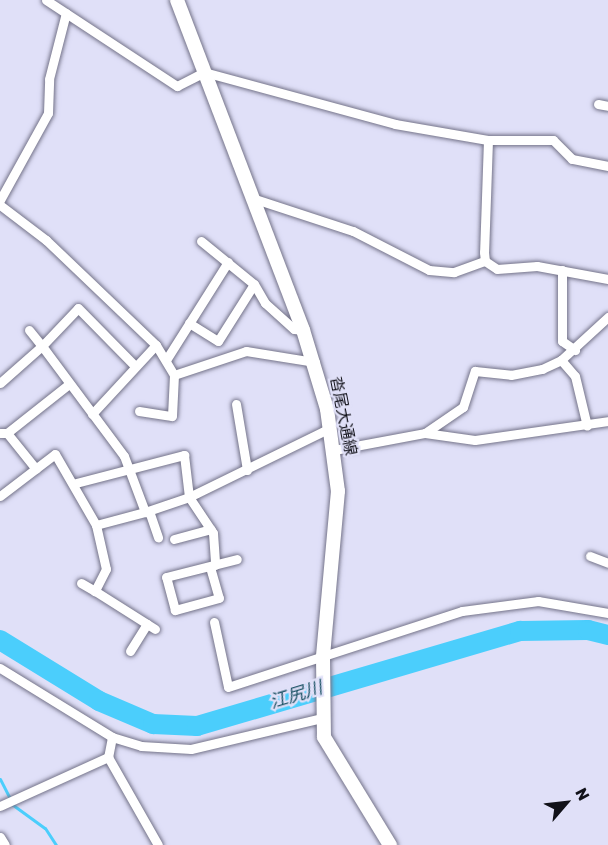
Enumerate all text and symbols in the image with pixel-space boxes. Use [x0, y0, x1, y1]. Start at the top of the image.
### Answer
street label: 沓尾大通線 [326, 375, 360, 457]
water label: 江尻川 [267, 677, 325, 713]
north arrow [536, 773, 596, 833]
text: N [571, 785, 593, 804]

